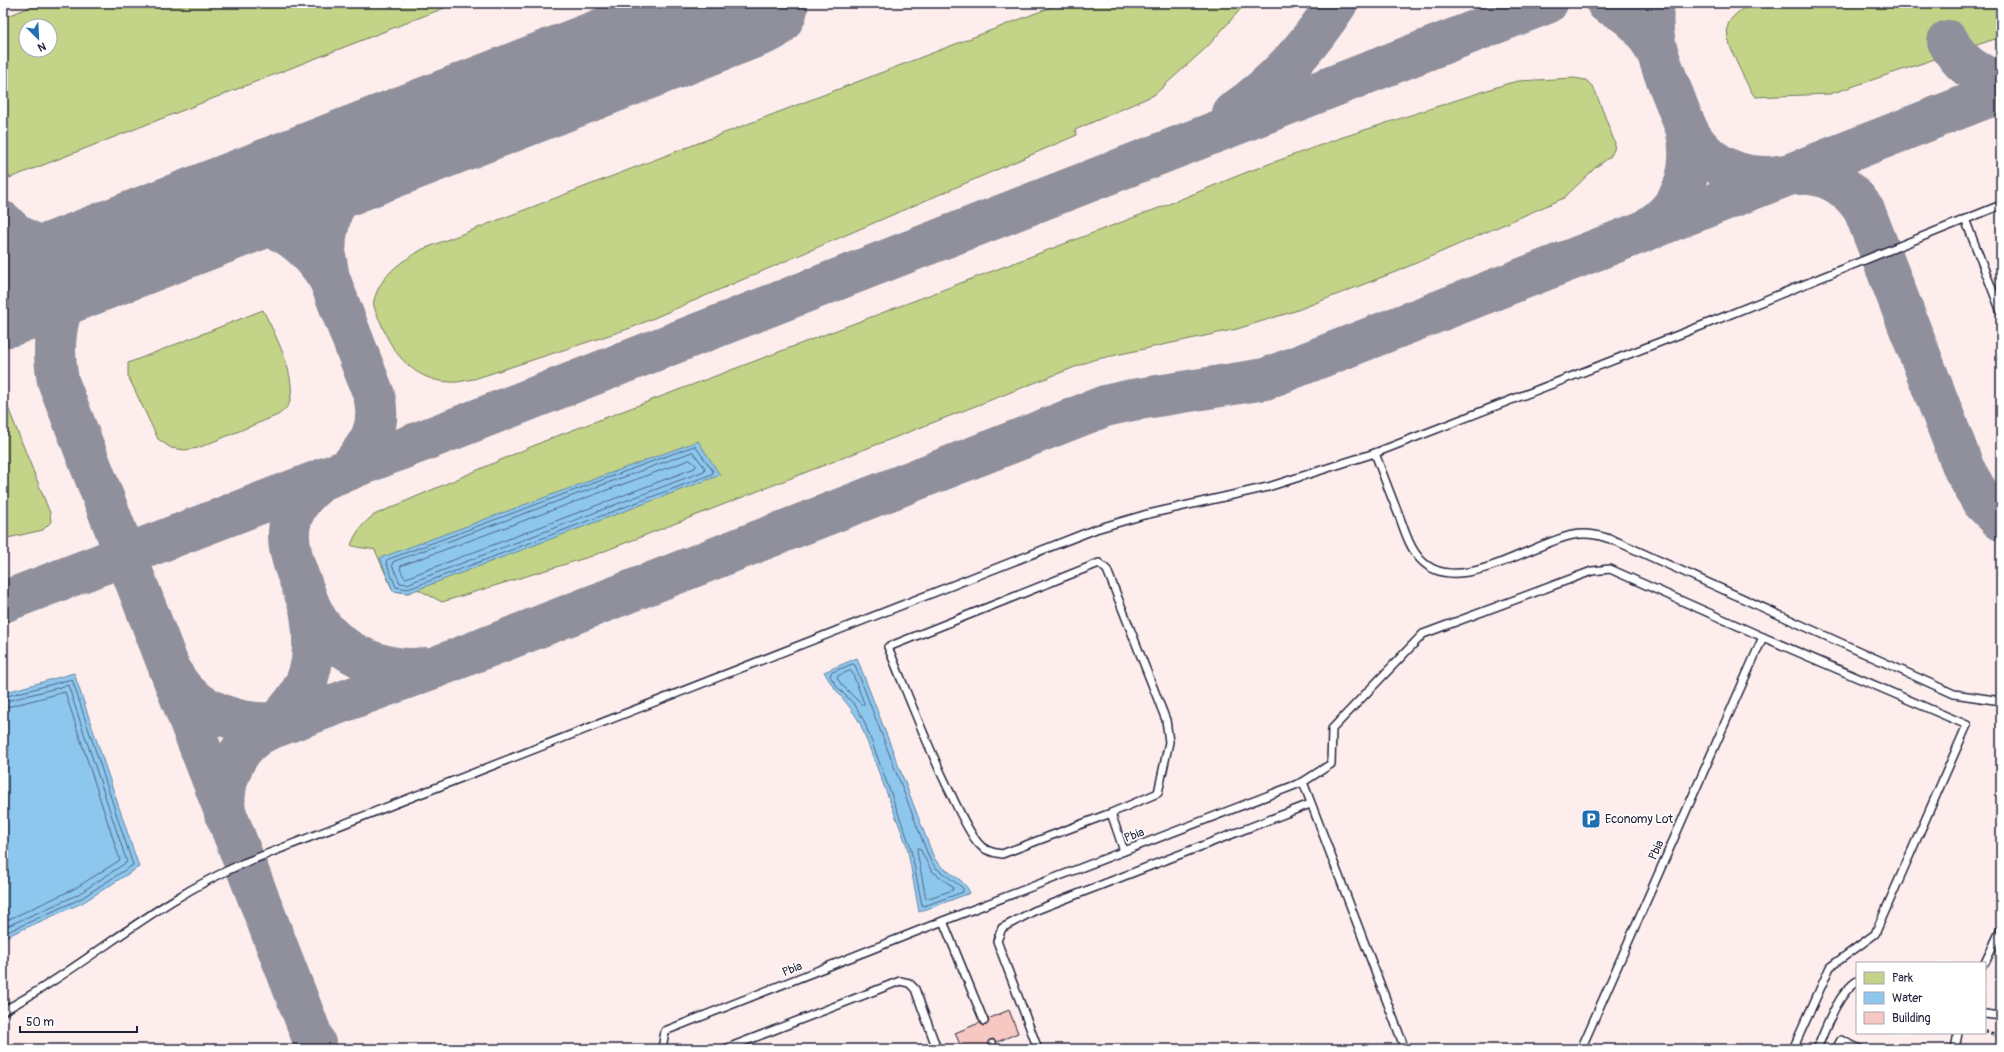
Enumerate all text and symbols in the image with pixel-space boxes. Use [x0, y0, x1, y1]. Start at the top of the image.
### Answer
north arrow [18, 18, 58, 58]
text: N [35, 39, 48, 54]
parking icon: Economy Lot [1580, 808, 1602, 830]
place label: Economy Lot [1605, 812, 1673, 827]
street label: Pbia [1122, 825, 1147, 846]
street label: Pbia [1645, 838, 1668, 862]
street label: Pbia [780, 959, 805, 980]
legend [1856, 962, 1986, 1034]
text: Park [1892, 971, 1913, 986]
text: Water [1892, 991, 1923, 1006]
scale bar [20, 1008, 137, 1034]
text: Building [1892, 1011, 1931, 1026]
text: 50 m [26, 1015, 54, 1030]

